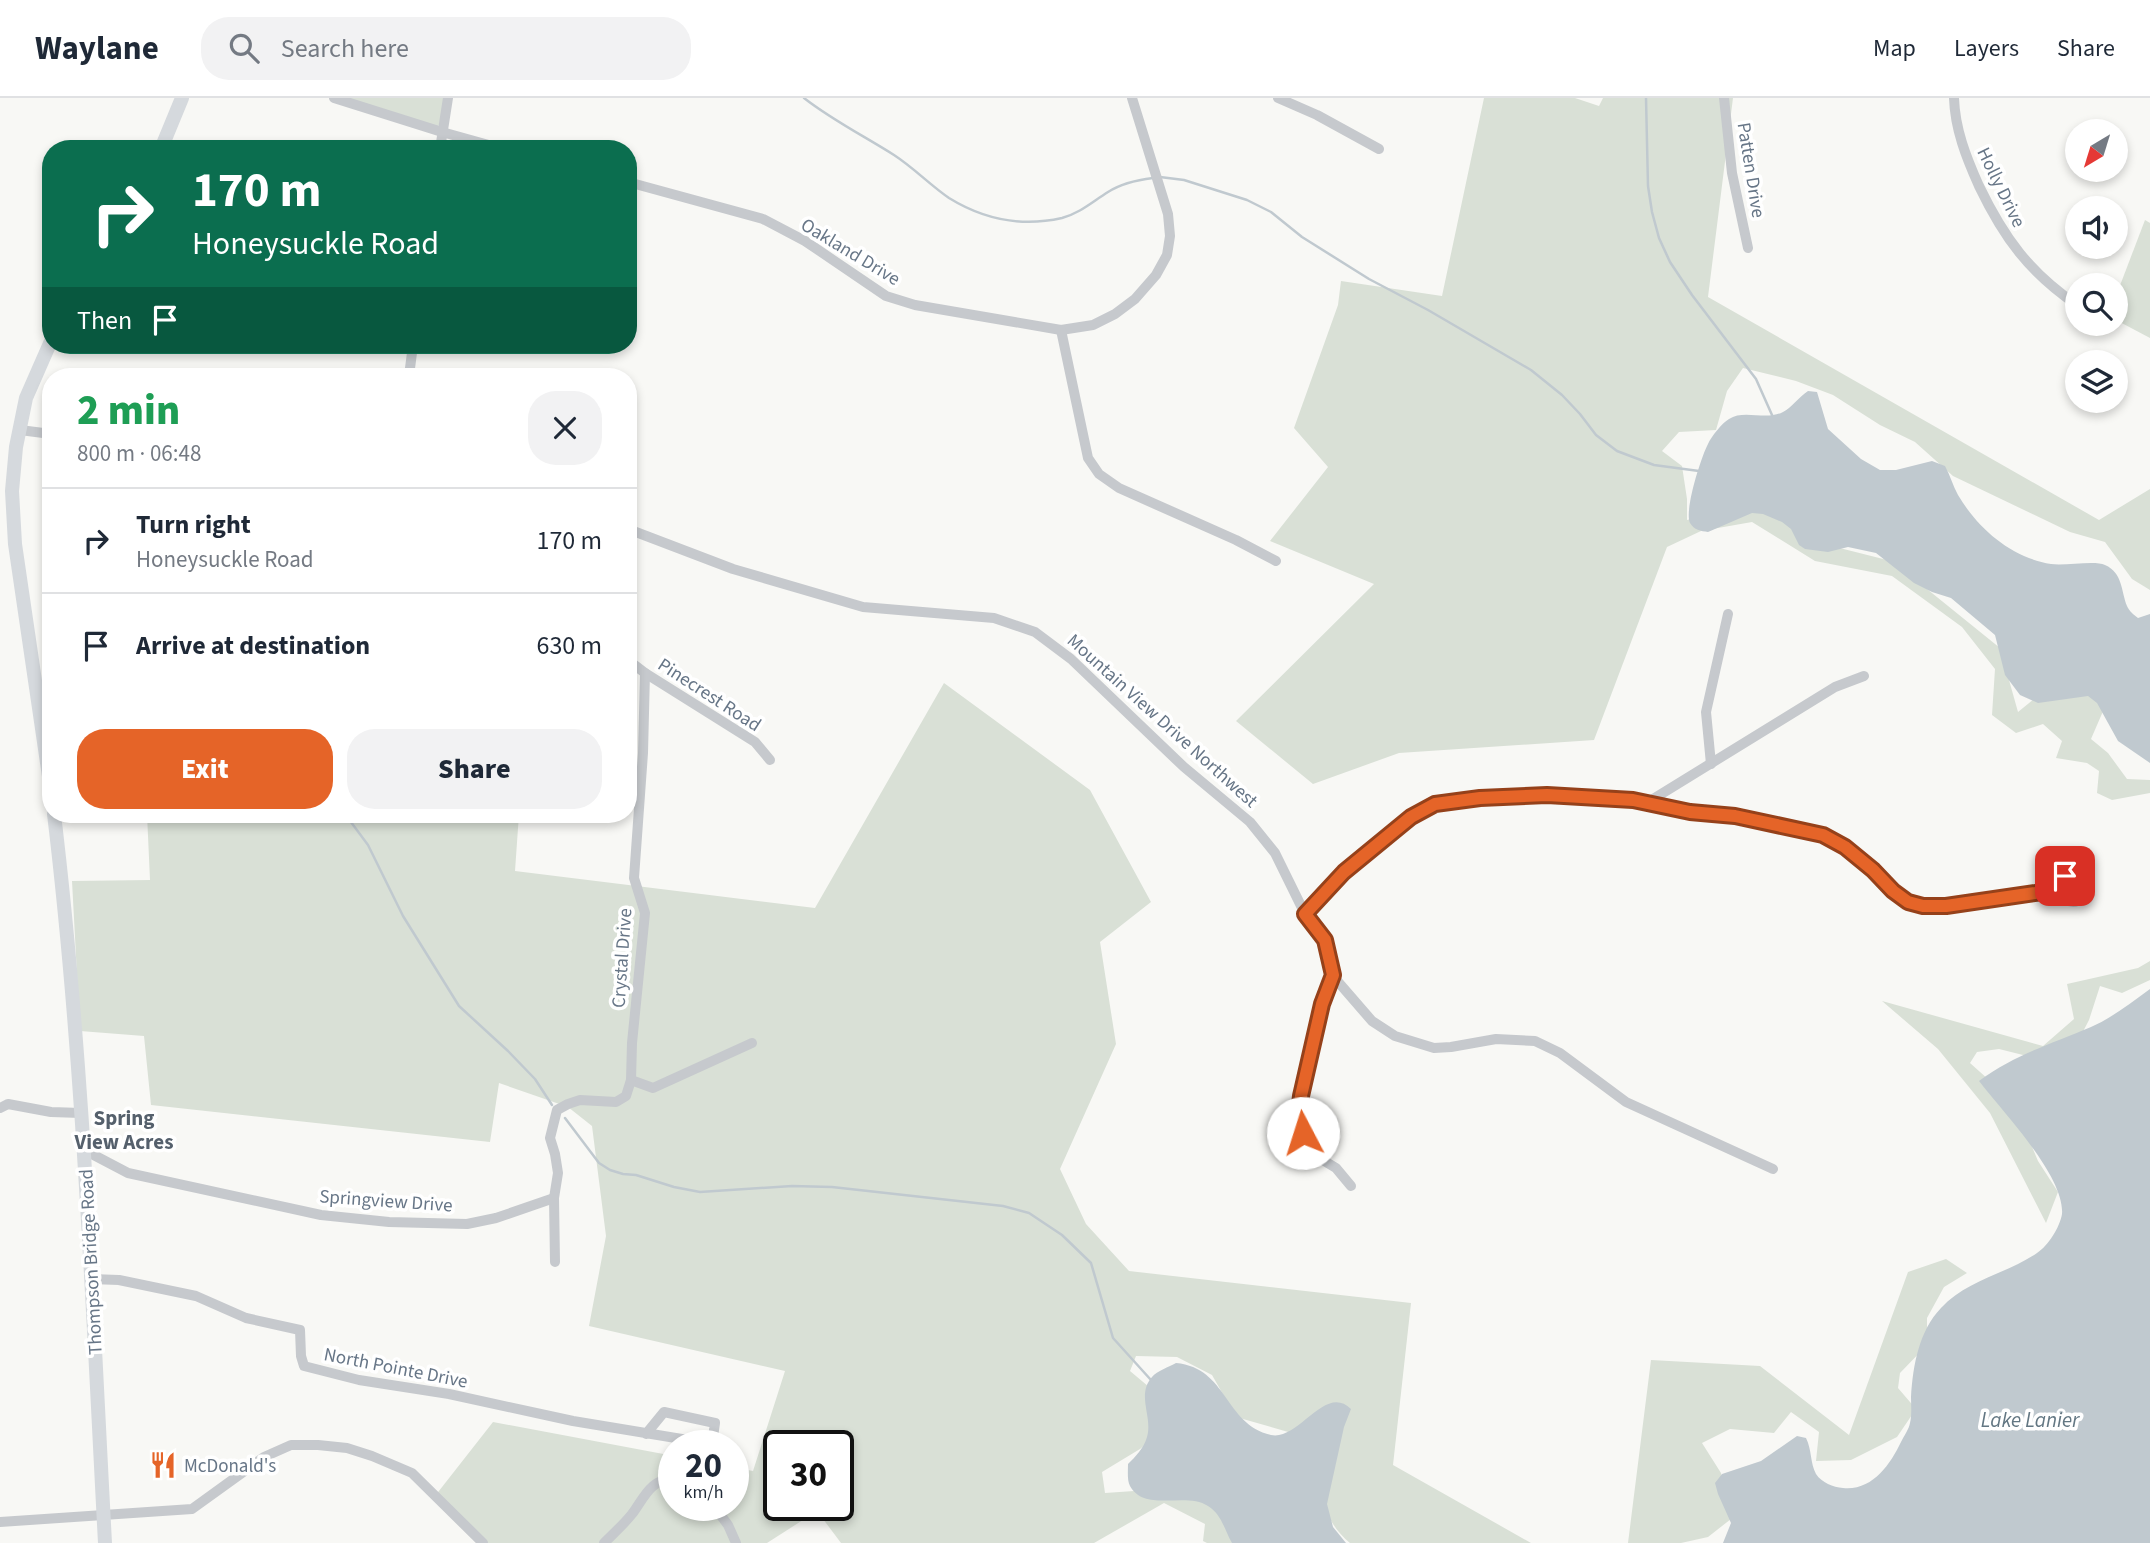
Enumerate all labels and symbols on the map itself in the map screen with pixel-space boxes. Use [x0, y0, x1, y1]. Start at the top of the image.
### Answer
north arrow [2065, 119, 2128, 182]
street label: Patten Drive [1730, 121, 1771, 220]
street label: Holly Drive [1970, 143, 2032, 232]
street label: Oakland Drive [795, 212, 905, 293]
street label: Mountain View Drive Northwest [1061, 628, 1264, 815]
street label: Pinecrest Road [652, 652, 766, 739]
pin [2035, 846, 2095, 906]
street label: Crystal Drive [606, 907, 639, 1009]
position arrow [1266, 1096, 1340, 1170]
district label: Spring View Acres [74, 1103, 173, 1157]
street label: Thompson Bridge Road [73, 1168, 110, 1355]
street label: Springview Drive [318, 1183, 453, 1220]
street label: North Pointe Drive [321, 1341, 470, 1396]
water label: Lake Lanier [1981, 1405, 2080, 1435]
speed limit sign: 30 [763, 1430, 854, 1521]
restaurant icon: McDonald's [148, 1450, 178, 1480]
place label: McDonald's [184, 1453, 276, 1480]

